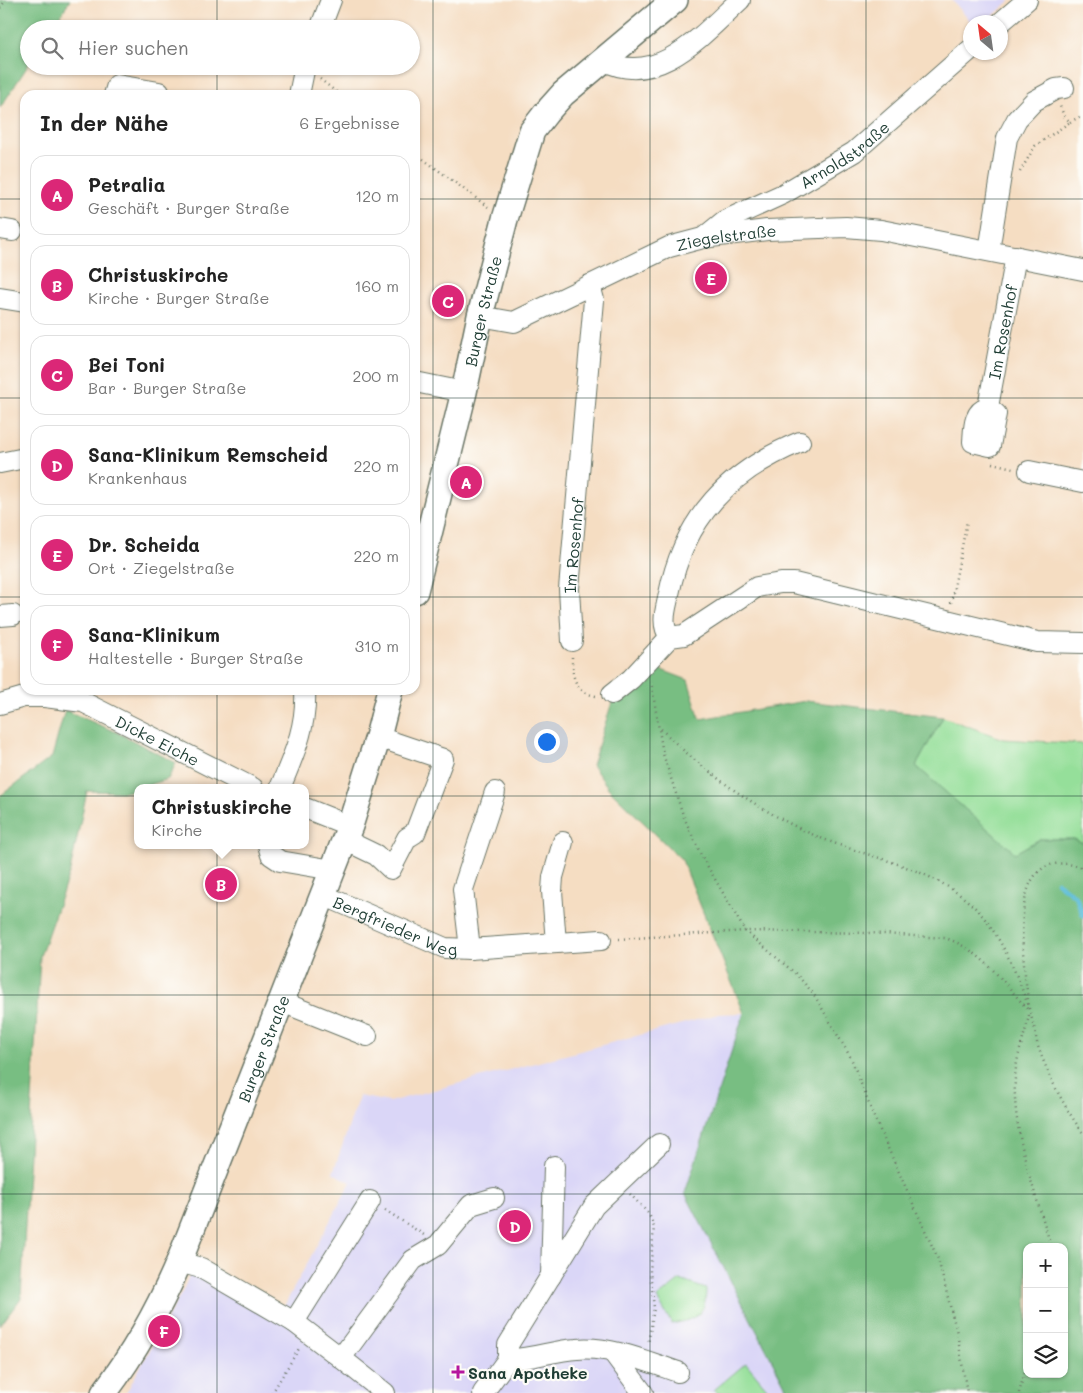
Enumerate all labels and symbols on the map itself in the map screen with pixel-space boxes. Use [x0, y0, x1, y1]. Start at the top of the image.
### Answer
north arrow [963, 15, 1008, 60]
street label: Arnoldstraße [796, 116, 893, 192]
street label: Ziegelstraße [673, 219, 777, 255]
street label: Burger Straße [459, 253, 506, 368]
pin: E [695, 259, 727, 297]
pin: C [432, 282, 464, 320]
street label: Im Rosenhof [983, 282, 1021, 381]
pin: A [450, 463, 482, 501]
street label: Im Rosenhof [558, 496, 587, 594]
street label: Dicke Eiche [112, 710, 203, 770]
your location [534, 729, 560, 755]
pin: B [205, 865, 237, 903]
street label: Bergfrieder Weg [330, 890, 458, 959]
street label: Burger Straße [232, 992, 293, 1105]
pin: D [499, 1207, 531, 1245]
pin: F [148, 1312, 180, 1350]
place label: Sana Apotheke [468, 1362, 588, 1383]
marker: Sana Apotheke [452, 1366, 464, 1378]

